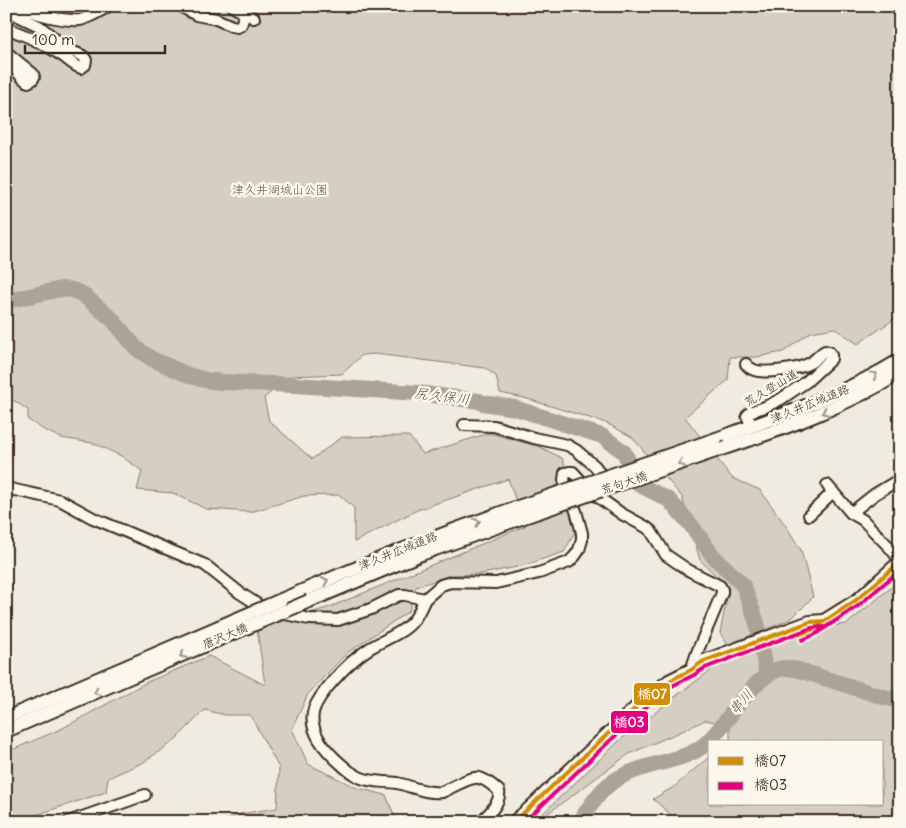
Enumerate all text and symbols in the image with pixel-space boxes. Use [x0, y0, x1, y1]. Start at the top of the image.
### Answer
scale bar [25, 22, 165, 54]
text: 100 m [32, 30, 74, 49]
park label: 津久井湖城山公園 [232, 182, 328, 197]
street label: 荒久登山道 [741, 366, 800, 409]
one-way arrow [869, 371, 878, 381]
street label: 津久井広域道路 [768, 381, 852, 426]
water label: 尻久保川 [413, 384, 471, 408]
one-way arrow [821, 405, 830, 416]
one-way arrow [678, 457, 686, 467]
street label: 荒句大橋 [599, 468, 649, 497]
one-way arrow [472, 518, 481, 528]
street label: 津久井広域道路 [356, 528, 440, 573]
one-way arrow [320, 576, 329, 587]
street label: 唐沢大橋 [200, 619, 250, 652]
one-way arrow [179, 648, 188, 659]
line badge: 橋07 [633, 682, 671, 706]
one-way arrow [93, 685, 102, 696]
text: 橋07 [637, 685, 667, 703]
water label: 串川 [725, 686, 757, 718]
line badge: 橋03 [610, 710, 649, 734]
text: 橋03 [613, 713, 645, 731]
legend [708, 740, 884, 806]
text: 橋07 [754, 751, 786, 770]
text: 橋03 [754, 775, 787, 794]

